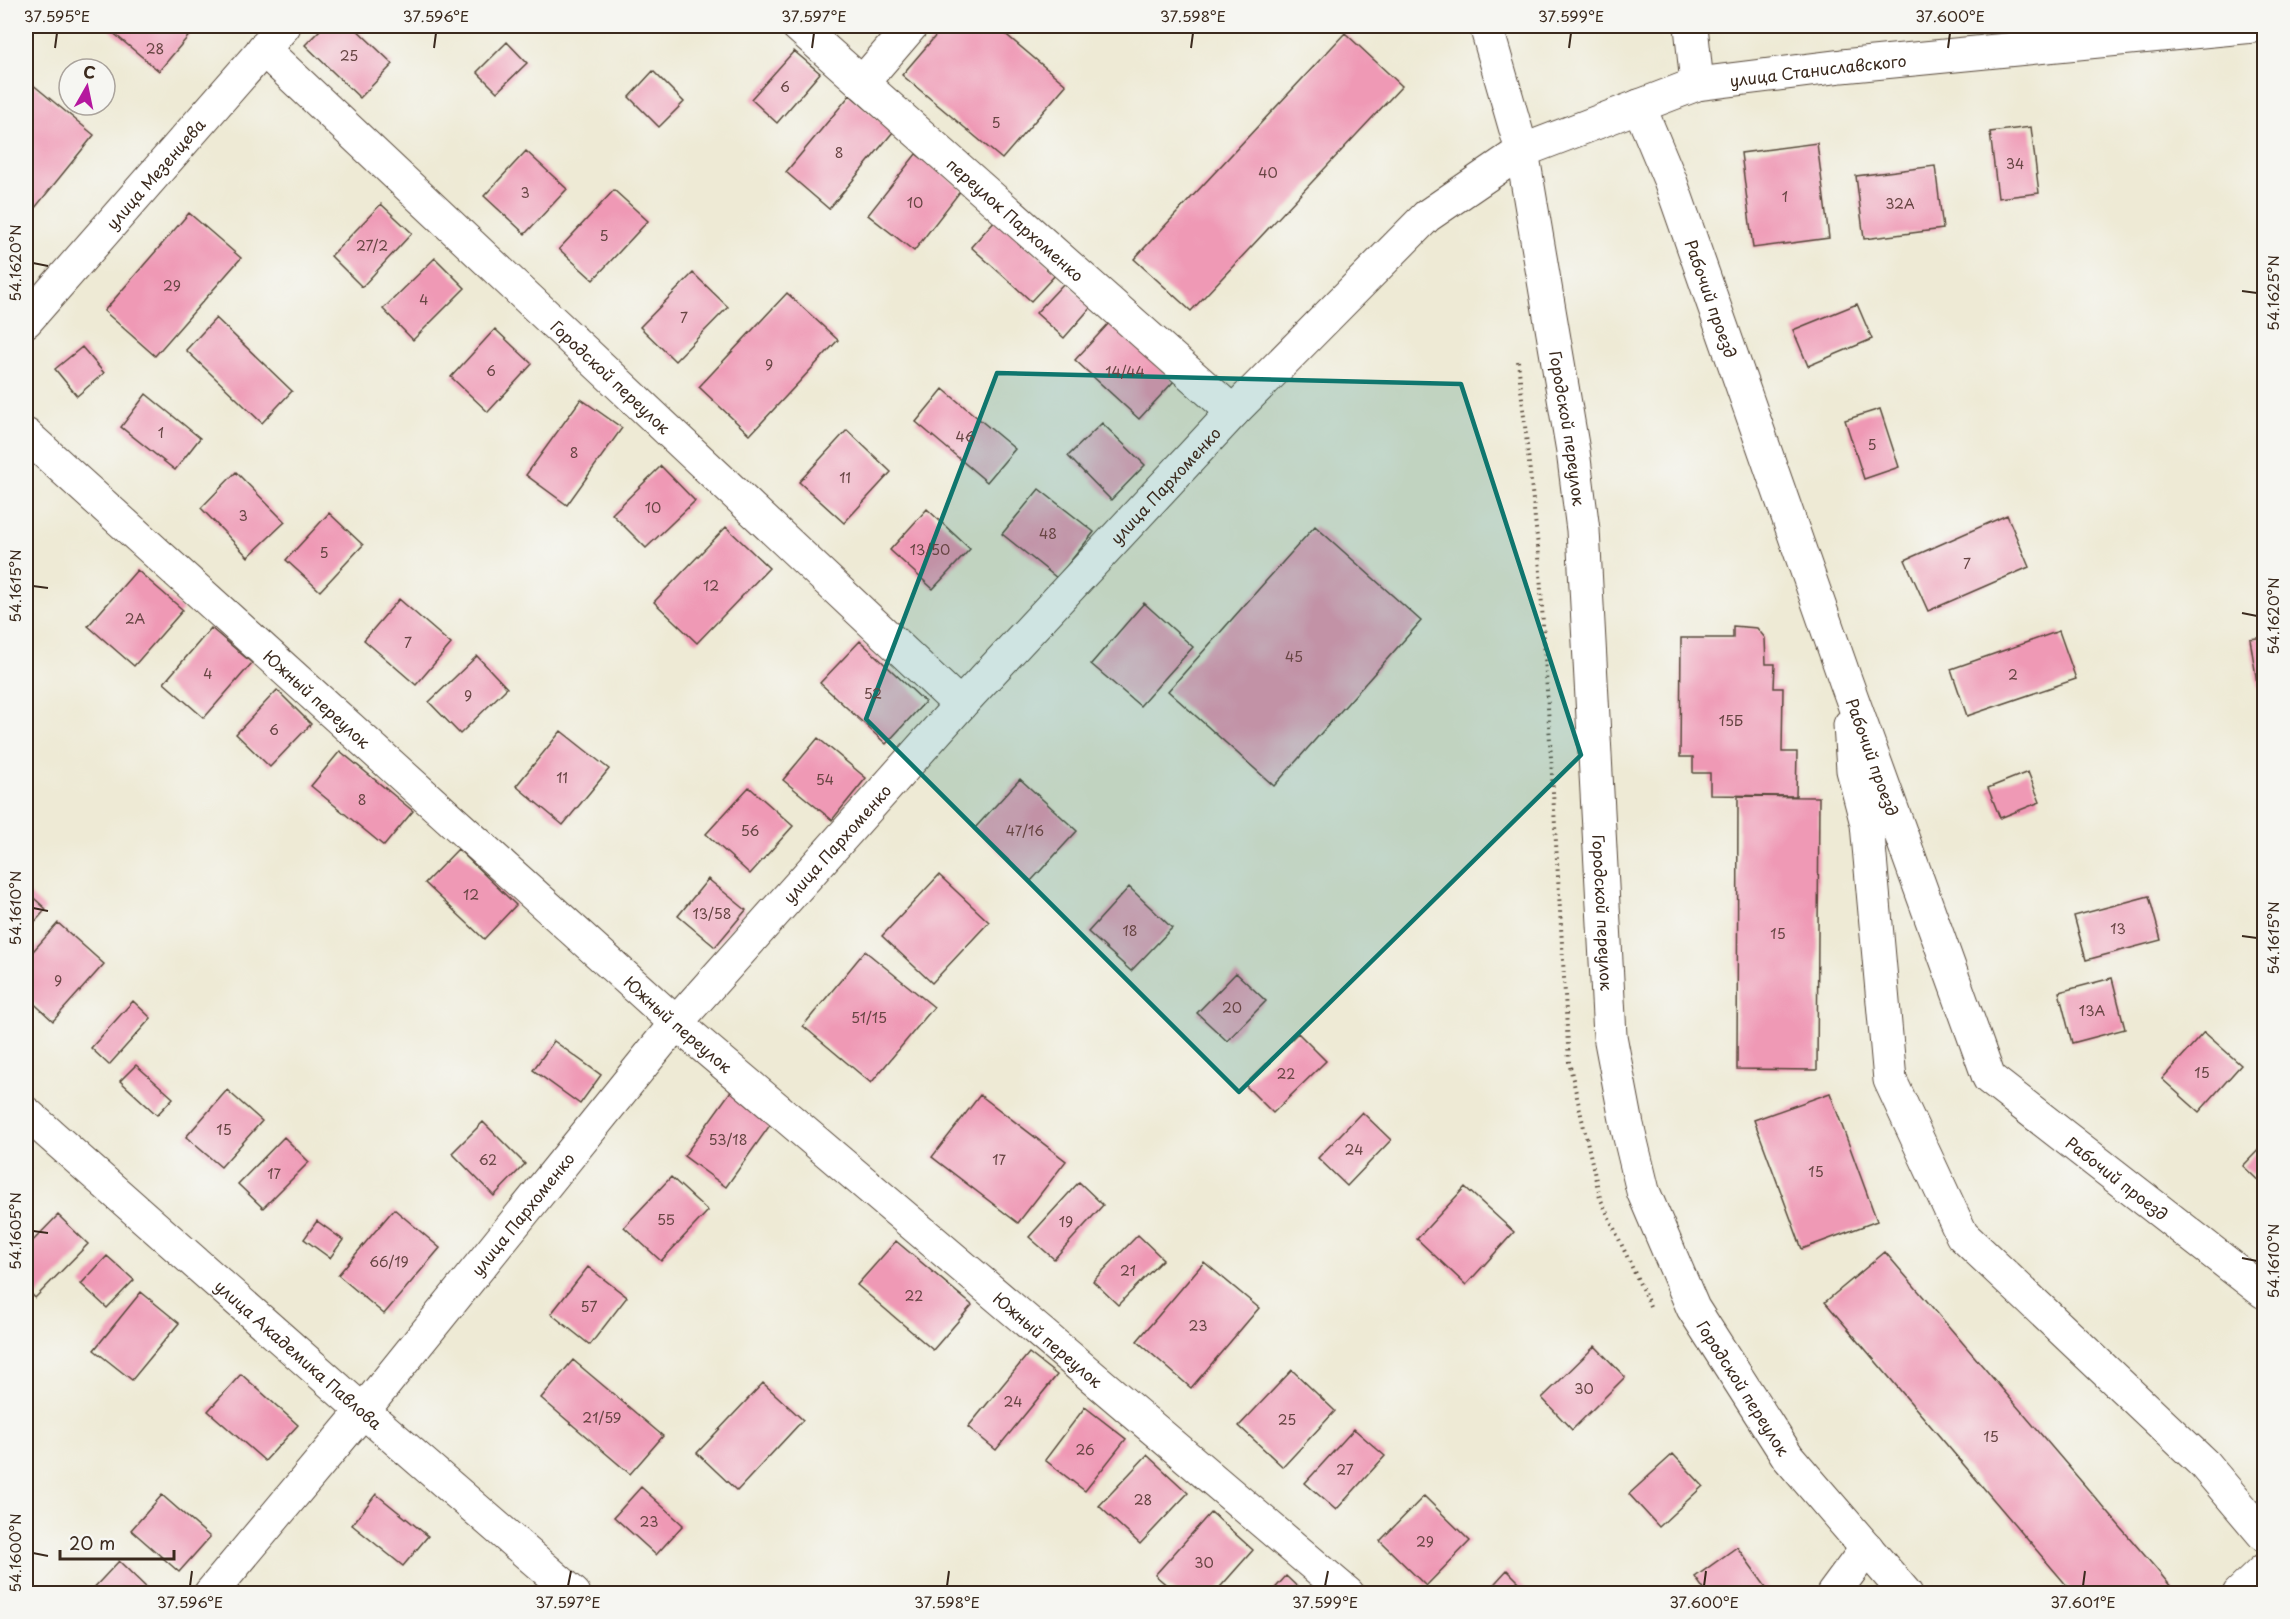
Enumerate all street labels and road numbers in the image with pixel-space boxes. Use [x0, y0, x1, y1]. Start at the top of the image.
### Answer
street label: улица Станиславского [1728, 48, 1908, 92]
street label: улица Мезенцева [100, 113, 210, 234]
street label: переулок Пархоменко [942, 152, 1090, 287]
street label: Рабочий проезд [1680, 236, 1743, 361]
street label: Городской переулок [546, 314, 677, 439]
street label: Городской переулок [1544, 349, 1592, 507]
street label: улица Пархоменко [1104, 421, 1226, 549]
street label: Южный переулок [259, 644, 377, 754]
street label: Рабочий проезд [1841, 695, 1905, 819]
street label: улица Пархоменко [777, 778, 896, 908]
street label: Городской переулок [1587, 834, 1620, 992]
street label: Южный переулок [619, 970, 738, 1078]
street label: Рабочий проезд [2061, 1131, 2174, 1225]
street label: улица Пархоменко [465, 1147, 579, 1281]
street label: улица Академика Павлова [210, 1274, 388, 1435]
street label: Южный переулок [988, 1286, 1108, 1393]
street label: Городской переулок [1692, 1315, 1796, 1461]

